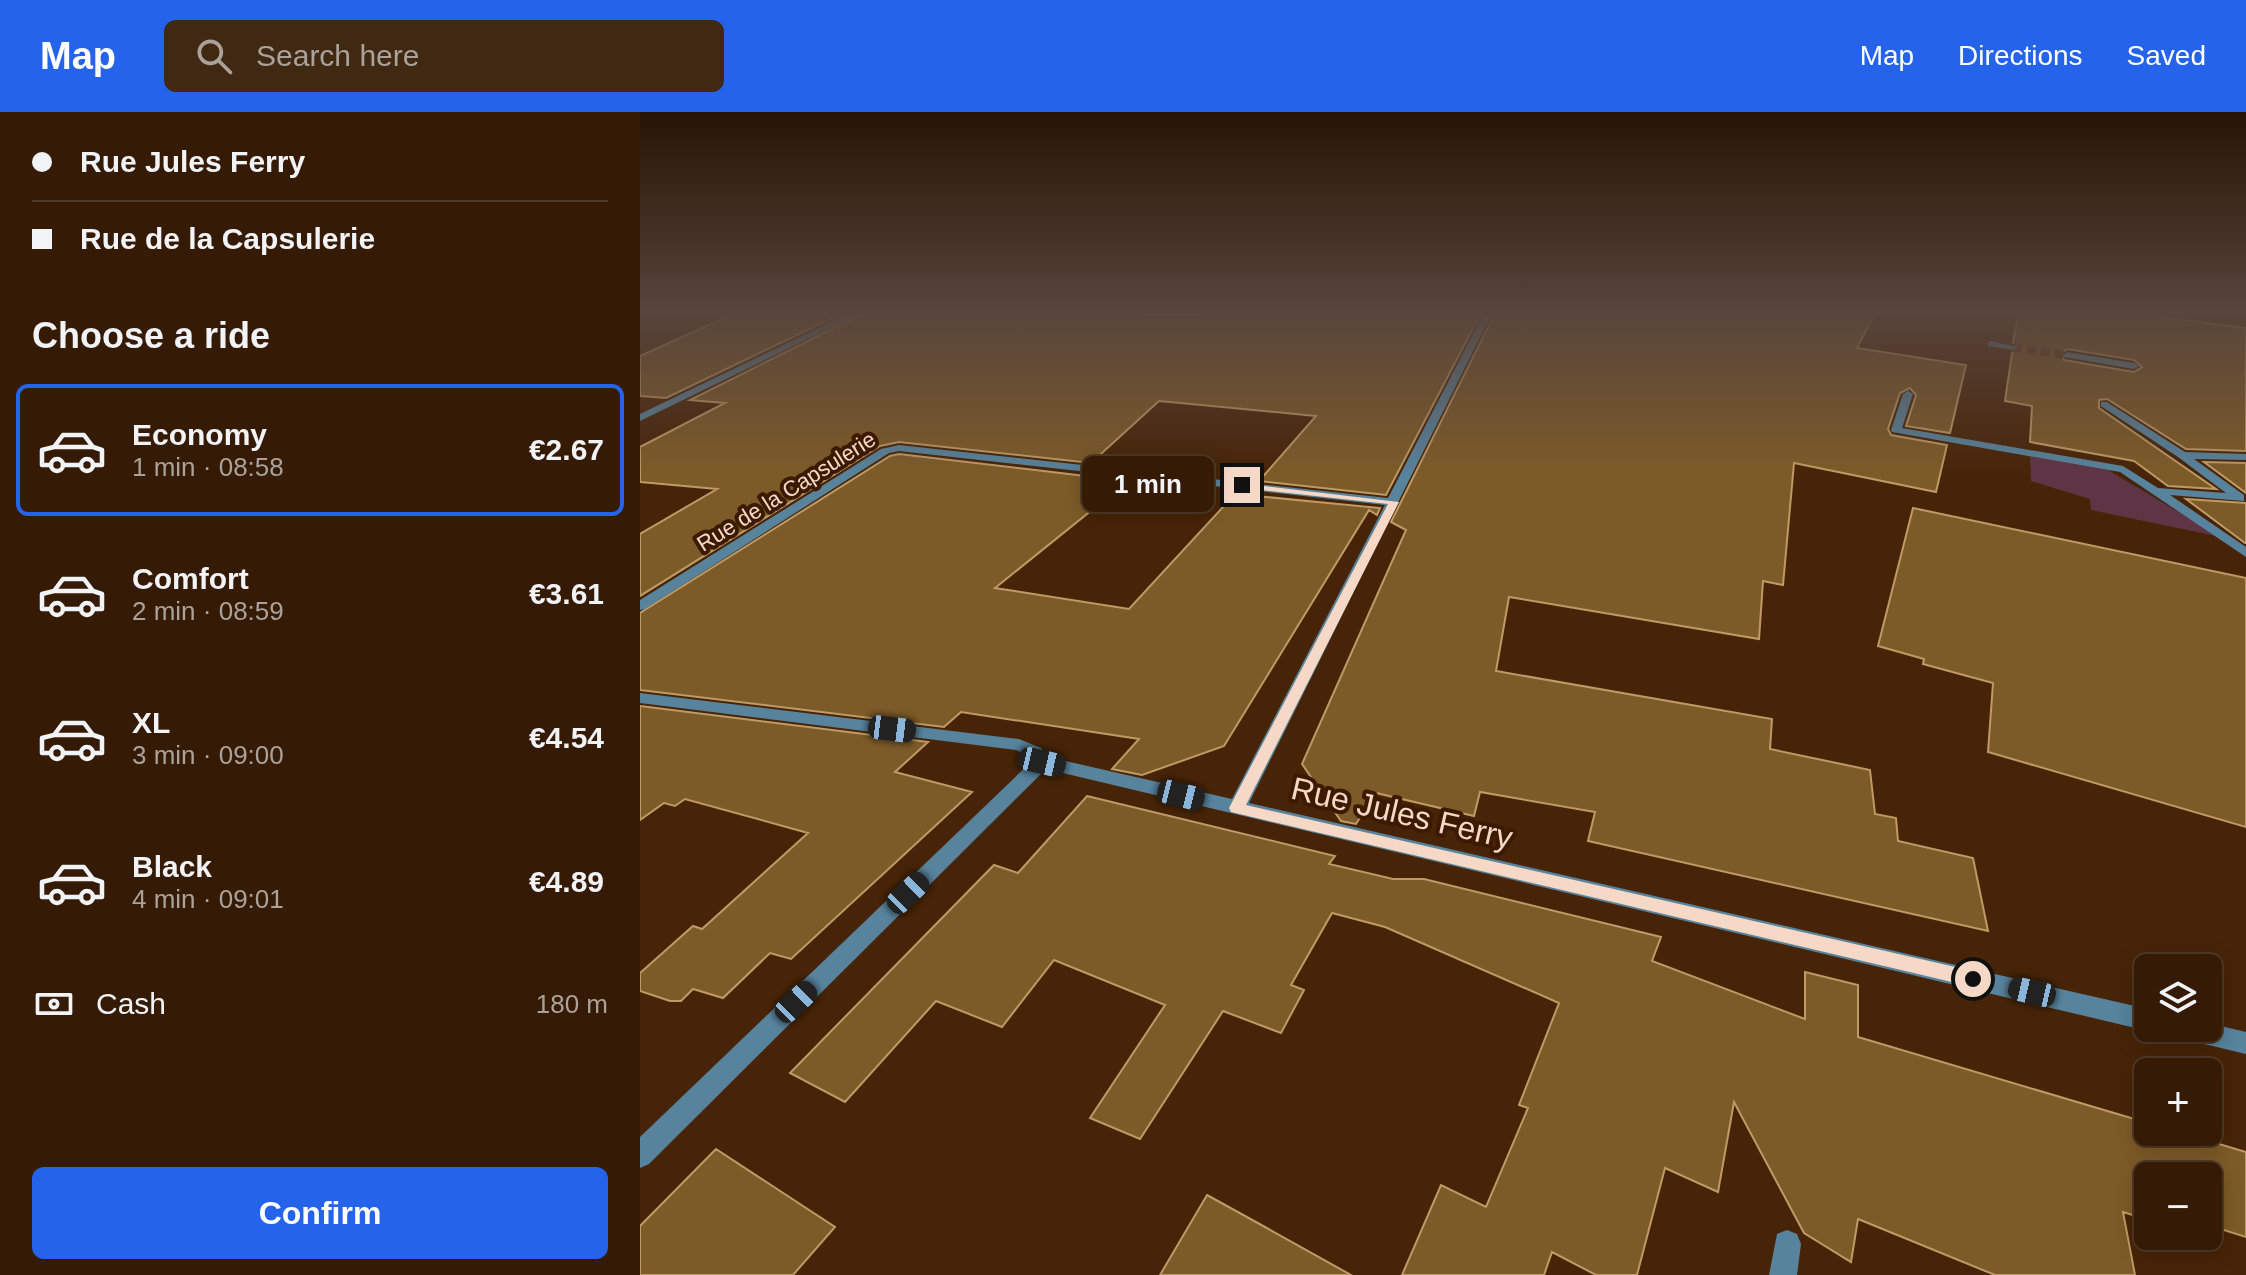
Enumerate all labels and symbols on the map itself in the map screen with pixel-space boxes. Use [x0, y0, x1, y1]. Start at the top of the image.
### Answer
street label: Rue de la Capsulerie [693, 426, 880, 556]
callout: 1 min [1082, 457, 1214, 513]
route end [1224, 467, 1260, 503]
car [867, 714, 917, 744]
car [1016, 745, 1068, 779]
street label: Rue Jules Ferry [1288, 770, 1516, 856]
car [1155, 778, 1207, 812]
car [882, 868, 934, 918]
route start [1955, 961, 1991, 997]
car [2006, 975, 2058, 1009]
car [770, 977, 822, 1027]

